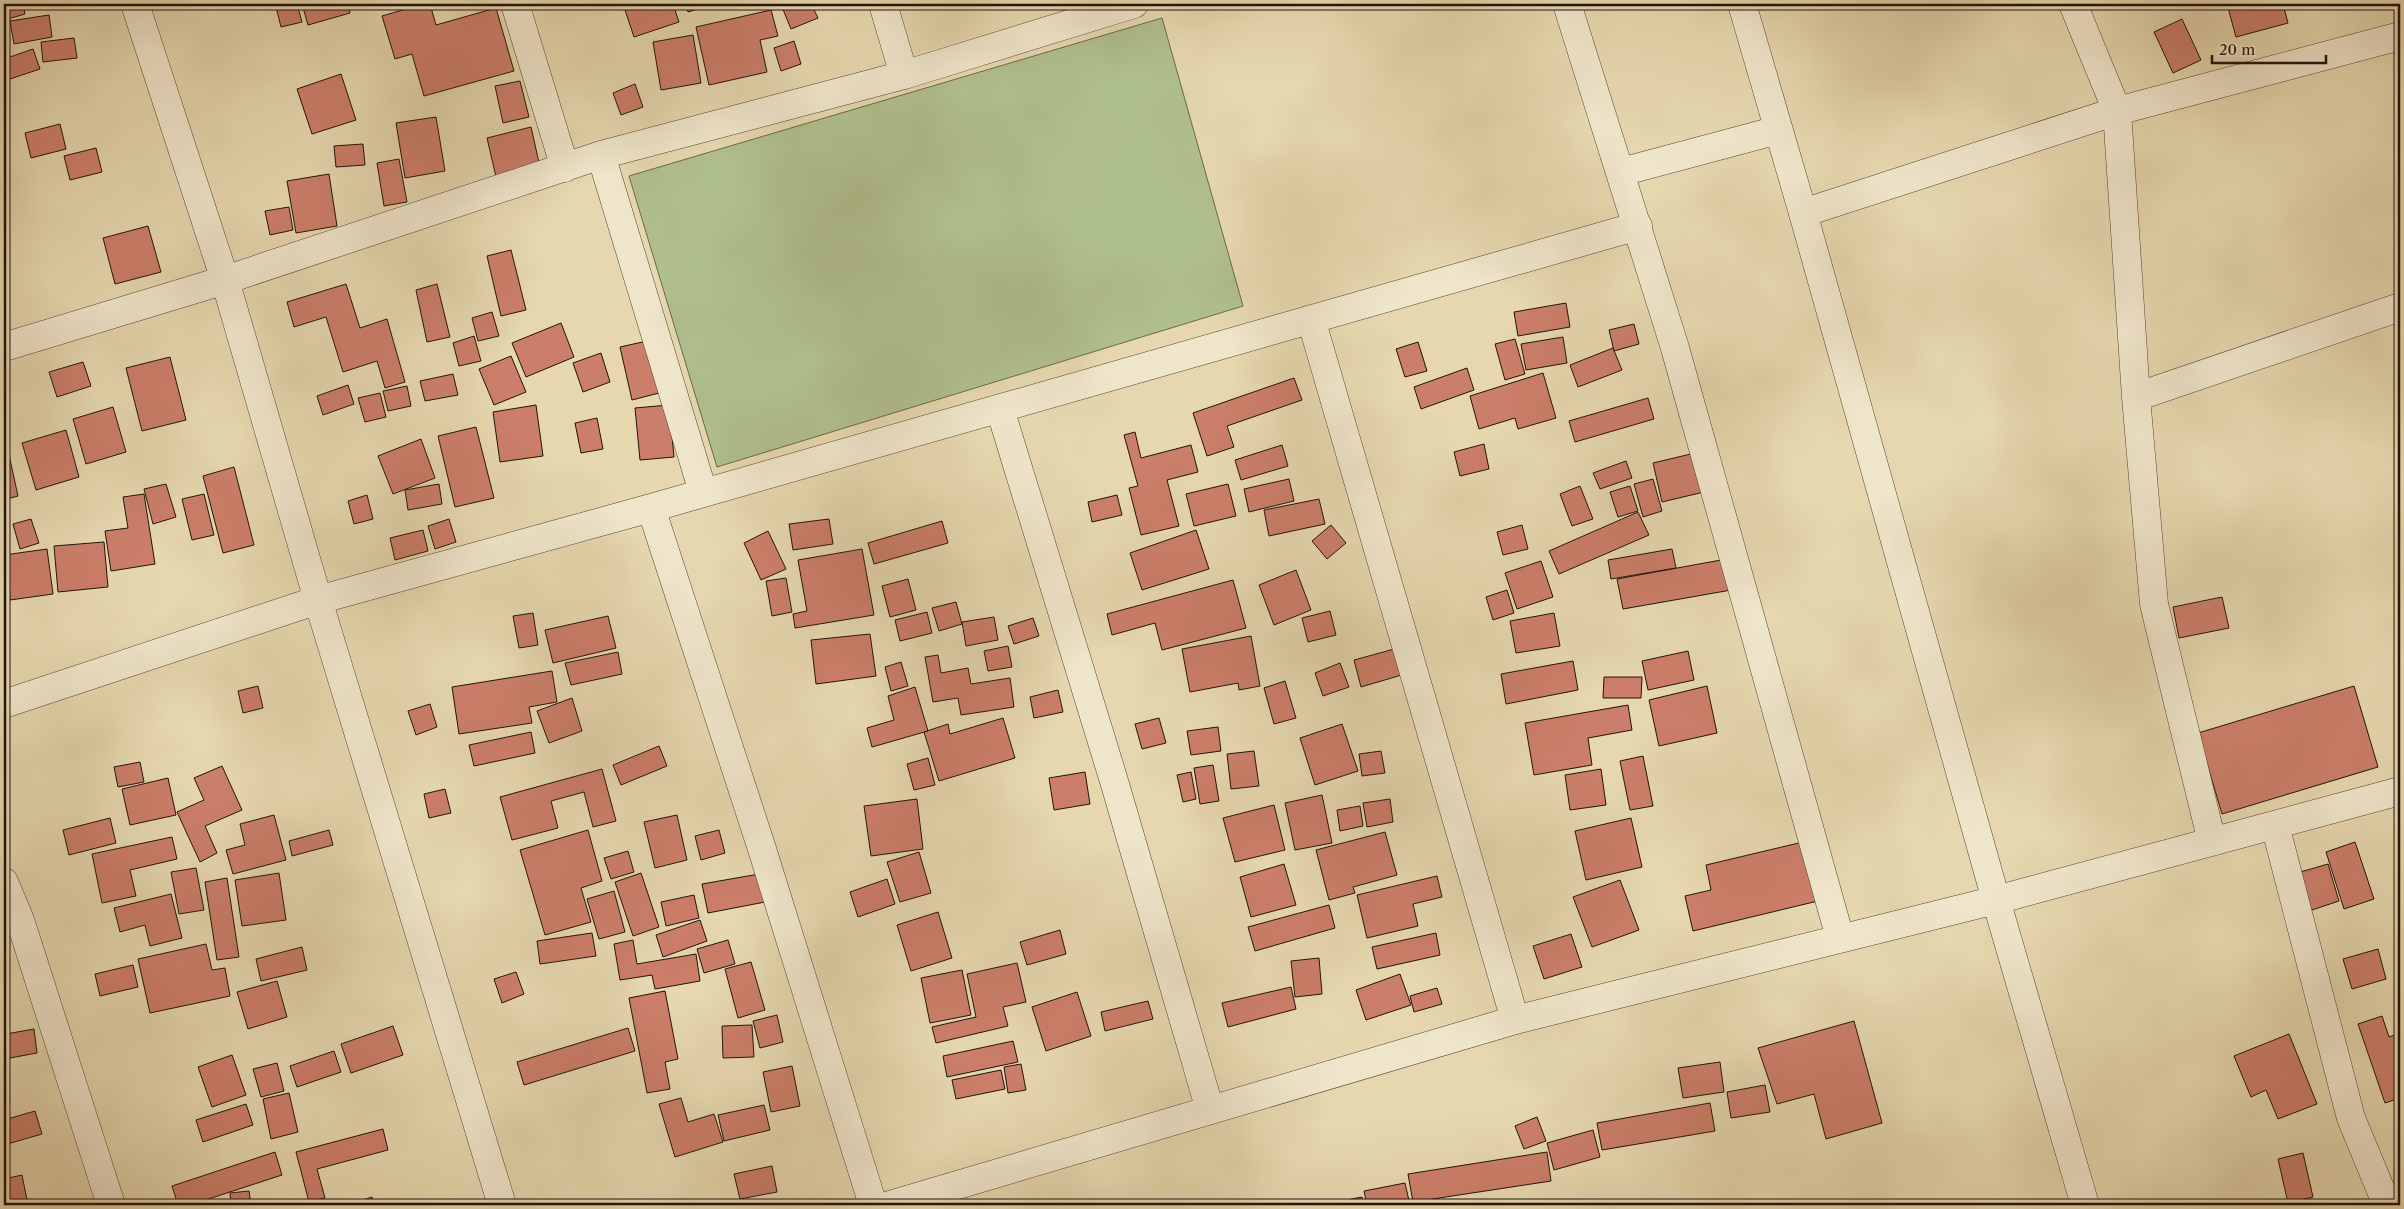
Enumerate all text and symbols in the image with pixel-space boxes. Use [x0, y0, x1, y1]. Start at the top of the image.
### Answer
scale bar [2212, 32, 2325, 64]
text: 20 m [2219, 40, 2255, 59]

